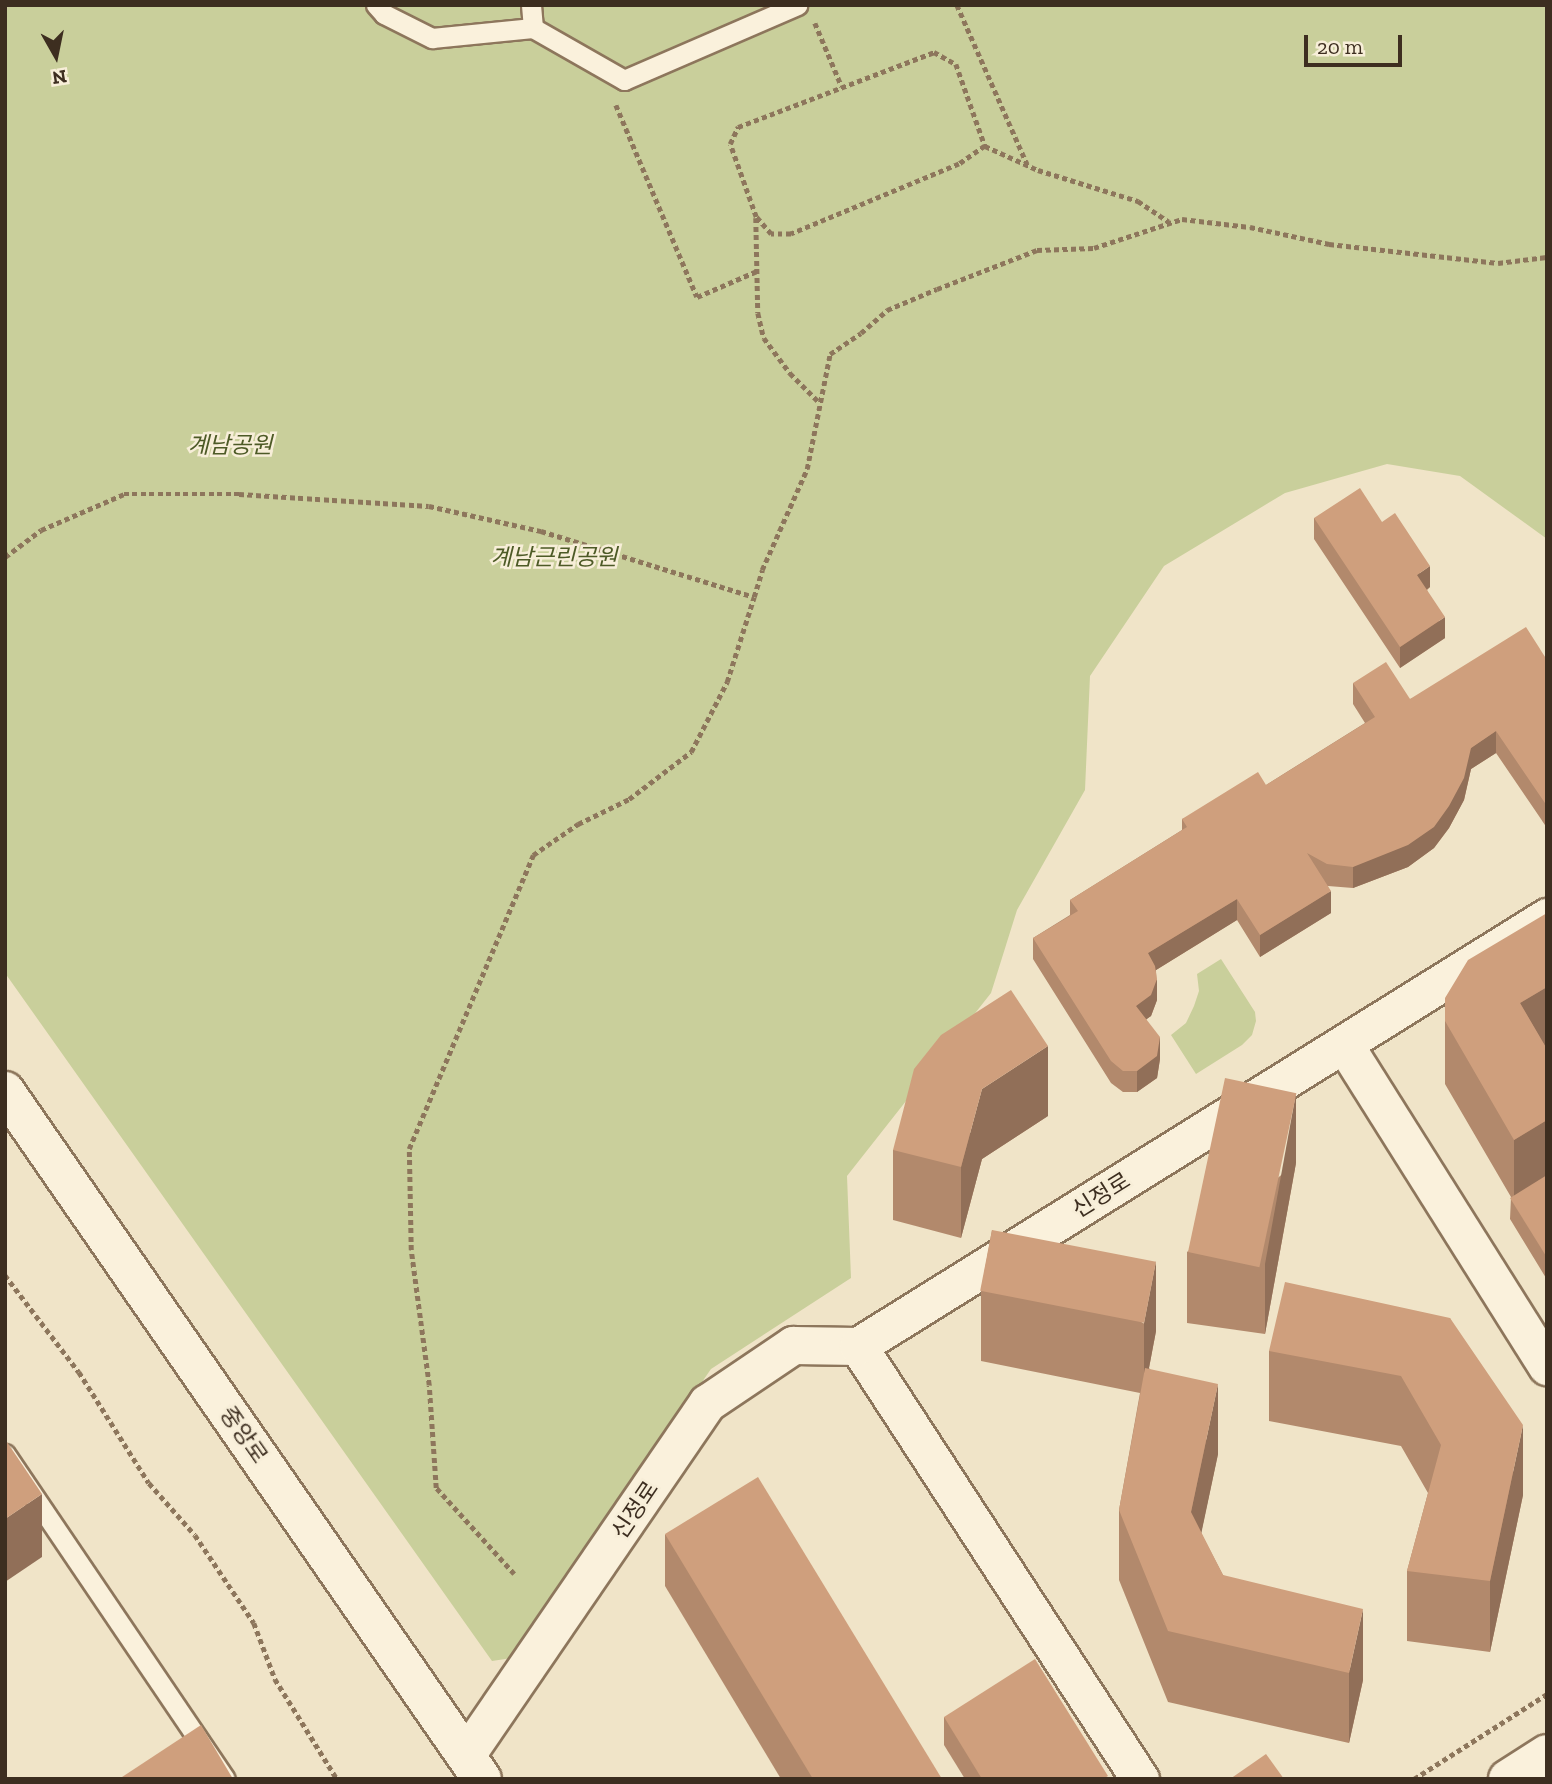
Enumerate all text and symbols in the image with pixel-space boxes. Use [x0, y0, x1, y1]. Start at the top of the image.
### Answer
north arrow [21, 21, 91, 91]
scale bar [1307, 21, 1405, 65]
text: 20 m [1317, 34, 1363, 59]
text: N [50, 65, 68, 90]
park label: 계남공원 [188, 431, 272, 459]
park label: 계남근린공원 [491, 543, 617, 571]
street label: 신정로 [1067, 1166, 1135, 1224]
street label: 중앙로 [214, 1401, 274, 1469]
street label: 신정로 [606, 1476, 664, 1544]

